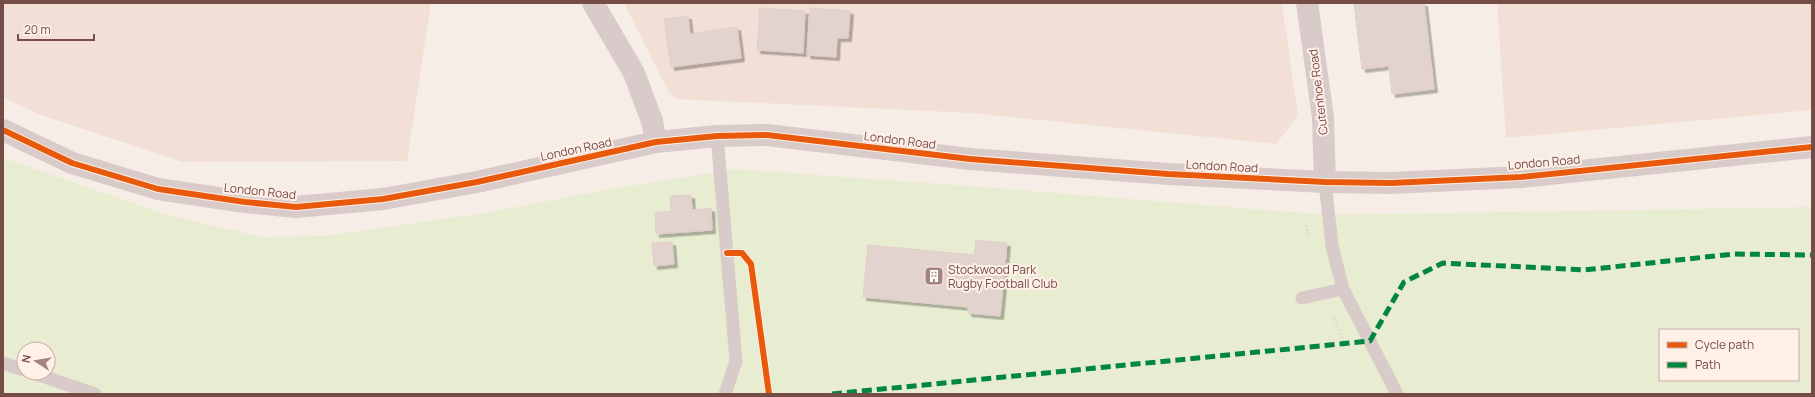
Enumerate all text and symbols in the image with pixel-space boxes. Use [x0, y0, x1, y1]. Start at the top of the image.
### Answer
scale bar [18, 16, 94, 42]
text: 20 m [24, 21, 51, 38]
street label: Cutenhoe Road [1304, 48, 1332, 136]
street label: London Road [863, 127, 937, 153]
street label: London Road [539, 133, 613, 165]
street label: London Road [1507, 150, 1581, 174]
street label: London Road [1185, 156, 1259, 176]
street label: London Road [223, 179, 297, 203]
place label: Stockwood Park Rugby Football Club [948, 261, 1058, 292]
building icon: Stockwood Park Rugby Football Club [923, 265, 945, 287]
legend [1659, 329, 1799, 381]
text: Cycle path [1695, 336, 1754, 353]
north arrow [16, 341, 56, 381]
text: N [18, 353, 34, 364]
text: Path [1695, 356, 1721, 373]

